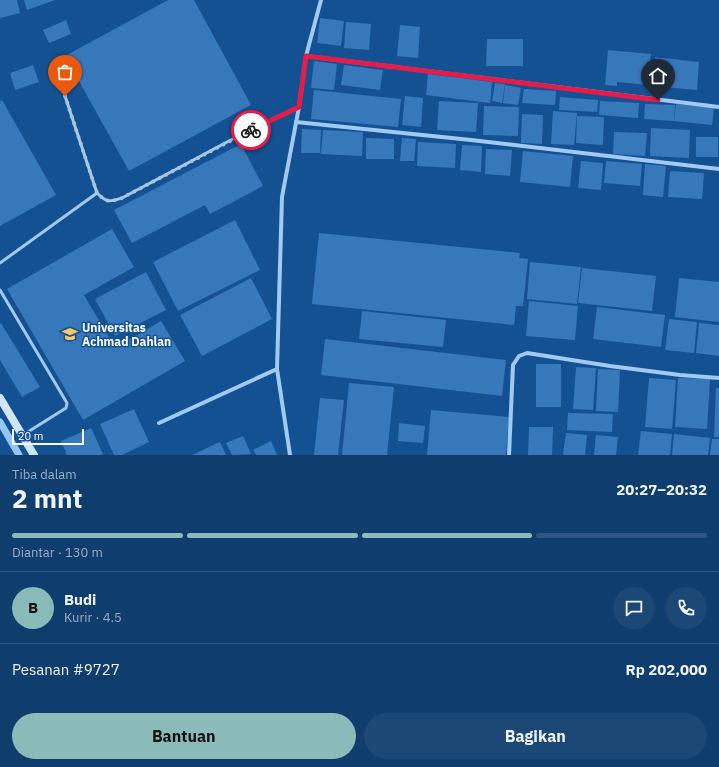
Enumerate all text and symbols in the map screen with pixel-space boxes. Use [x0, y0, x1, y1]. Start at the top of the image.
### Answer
pin [48, 55, 82, 96]
pin [641, 59, 675, 100]
icon: bag [54, 61, 76, 83]
icon: home [647, 65, 669, 87]
courier [231, 110, 271, 150]
icon: bike [240, 119, 262, 141]
place label: Universitas Achmad Dahlan [82, 320, 171, 349]
school or university icon: Universitas Achmad Dahlan [61, 325, 79, 343]
scale bar [12, 427, 84, 446]
text: 20 m [18, 429, 43, 443]
text: Tiba dalam [12, 466, 77, 483]
text: 20:27–20:32 [616, 480, 707, 499]
text: 2 mnt [12, 481, 82, 515]
text: Diantar · 130 m [12, 544, 103, 561]
button: chat [613, 587, 655, 629]
button: phone [665, 587, 707, 629]
text: Budi [64, 590, 96, 609]
text: B [28, 598, 38, 617]
text: Kurir · 4.5 [64, 609, 122, 626]
text: Pesanan #9727 [12, 660, 120, 679]
text: Rp 202,000 [626, 660, 707, 679]
button: Bantuan [12, 713, 356, 759]
button: Bagikan [364, 713, 707, 759]

